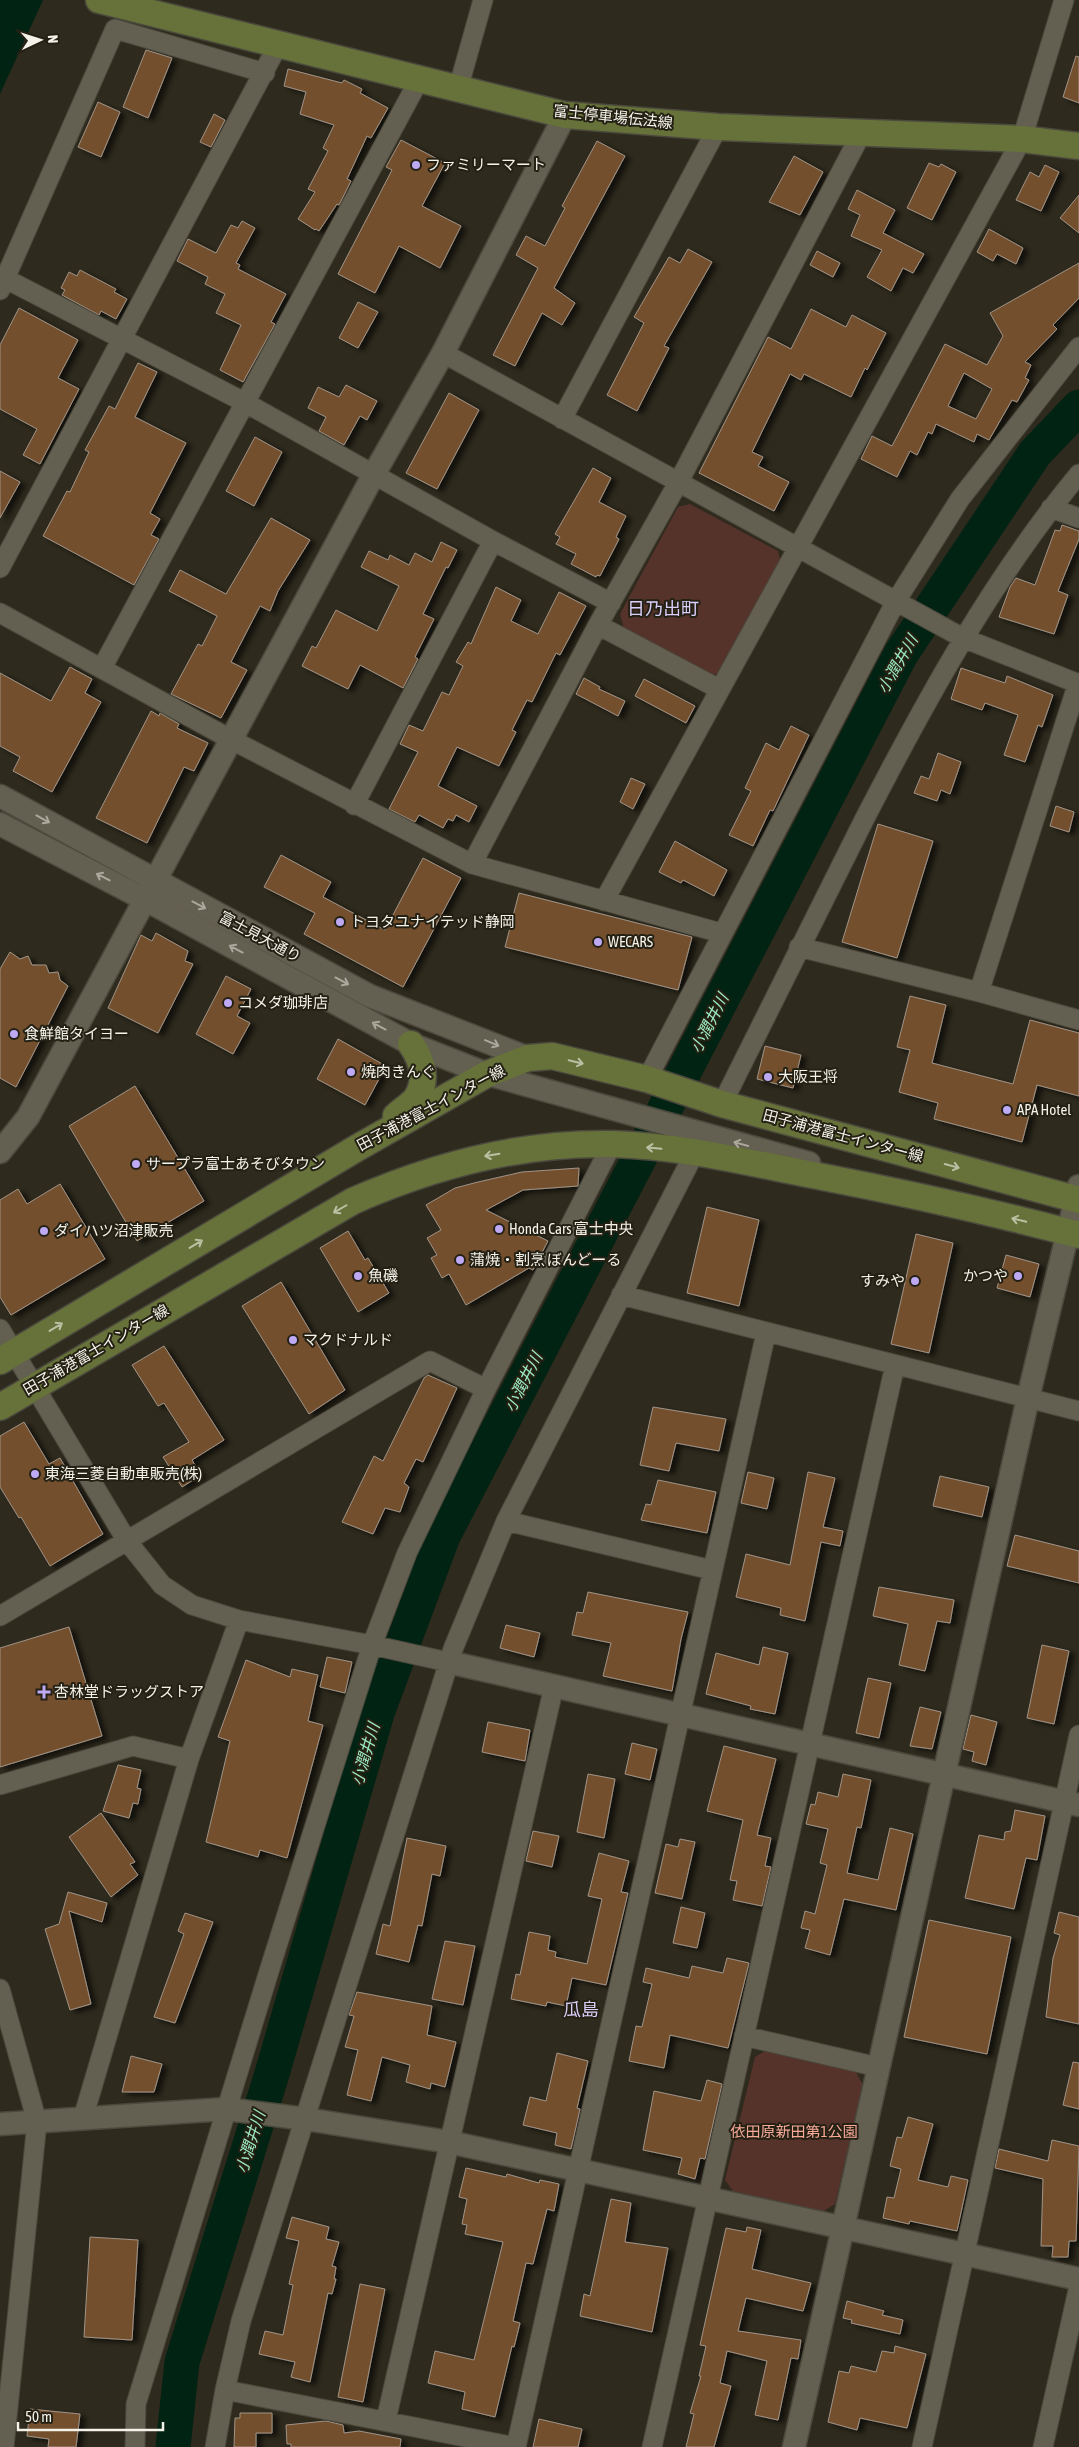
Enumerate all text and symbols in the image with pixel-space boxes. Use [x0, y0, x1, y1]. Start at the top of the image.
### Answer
north arrow [15, 15, 65, 65]
text: N [45, 34, 61, 44]
street label: 富士停車場伝法線 [552, 102, 674, 131]
place label: ファミリーマート [426, 156, 546, 173]
marker: ファミリーマート [410, 159, 422, 171]
district label: 日乃出町 [627, 598, 699, 619]
water label: 小潤井川 [873, 630, 922, 696]
one-way arrow [35, 815, 49, 825]
one-way arrow [96, 872, 111, 881]
one-way arrow [191, 900, 206, 910]
street label: 富士見大通り [217, 908, 304, 965]
place label: トヨタユナイテッド静岡 [350, 913, 515, 930]
marker: トヨタユナイテッド静岡 [334, 916, 346, 928]
place label: WECARS [608, 933, 653, 950]
marker: WECARS [592, 936, 604, 948]
one-way arrow [229, 943, 244, 953]
one-way arrow [335, 976, 350, 986]
water label: 小潤井川 [686, 989, 732, 1056]
place label: コメダ珈琲店 [238, 994, 328, 1011]
marker: コメダ珈琲店 [222, 997, 234, 1009]
one-way arrow [371, 1021, 386, 1031]
place label: 食鮮館タイヨー [24, 1025, 129, 1042]
marker: 食鮮館タイヨー [8, 1028, 20, 1040]
one-way arrow [484, 1039, 499, 1049]
one-way arrow [568, 1058, 584, 1067]
street label: 田子浦港富士インター線 [354, 1061, 508, 1154]
place label: 焼肉きんぐ [361, 1063, 436, 1080]
marker: 焼肉きんぐ [345, 1066, 357, 1078]
place label: 大阪王将 [778, 1068, 838, 1085]
marker: 大阪王将 [762, 1071, 774, 1083]
place label: APA Hotel [1017, 1101, 1071, 1118]
marker: APA Hotel [1001, 1104, 1013, 1116]
street label: 田子浦港富士インター線 [761, 1106, 925, 1165]
one-way arrow [733, 1139, 749, 1149]
one-way arrow [646, 1143, 662, 1153]
one-way arrow [485, 1150, 501, 1160]
place label: サープラ富士あそびタウン [146, 1155, 325, 1172]
marker: サープラ富士あそびタウン [130, 1158, 142, 1170]
one-way arrow [943, 1162, 959, 1171]
one-way arrow [333, 1204, 347, 1214]
one-way arrow [1012, 1214, 1028, 1224]
place label: Honda Cars 富士中央 [509, 1220, 634, 1237]
place label: ダイハツ沼津販売 [54, 1222, 174, 1239]
marker: Honda Cars 富士中央 [493, 1223, 505, 1235]
marker: ダイハツ沼津販売 [38, 1225, 50, 1237]
one-way arrow [188, 1238, 202, 1248]
place label: 蒲焼・割烹 ぼんどーる [470, 1251, 622, 1268]
marker: 蒲焼・割烹 ぼんどーる [454, 1254, 466, 1266]
place label: 魚磯 [368, 1267, 398, 1284]
place label: かつや [963, 1267, 1008, 1284]
marker: 魚磯 [352, 1270, 364, 1282]
marker: かつや [1012, 1270, 1024, 1282]
place label: すみや [860, 1272, 905, 1289]
marker: すみや [909, 1275, 921, 1287]
street label: 田子浦港富士インター線 [20, 1301, 171, 1398]
one-way arrow [49, 1322, 63, 1332]
place label: マクドナルド [303, 1331, 393, 1348]
marker: マクドナルド [287, 1334, 299, 1346]
water label: 小潤井川 [500, 1348, 546, 1415]
place label: 東海三菱自動車販売(株) [45, 1465, 202, 1482]
marker: 東海三菱自動車販売(株) [29, 1468, 41, 1480]
place label: 杏林堂ドラッグストア [54, 1683, 204, 1700]
marker: 杏林堂ドラッグストア [38, 1686, 50, 1698]
water label: 小潤井川 [348, 1719, 383, 1787]
district label: 瓜島 [563, 1999, 599, 2020]
water label: 小潤井川 [232, 2107, 269, 2175]
park label: 依田原新田第1公園 [730, 2123, 858, 2140]
scale bar [18, 2400, 162, 2432]
text: 50 m [25, 2408, 52, 2425]

